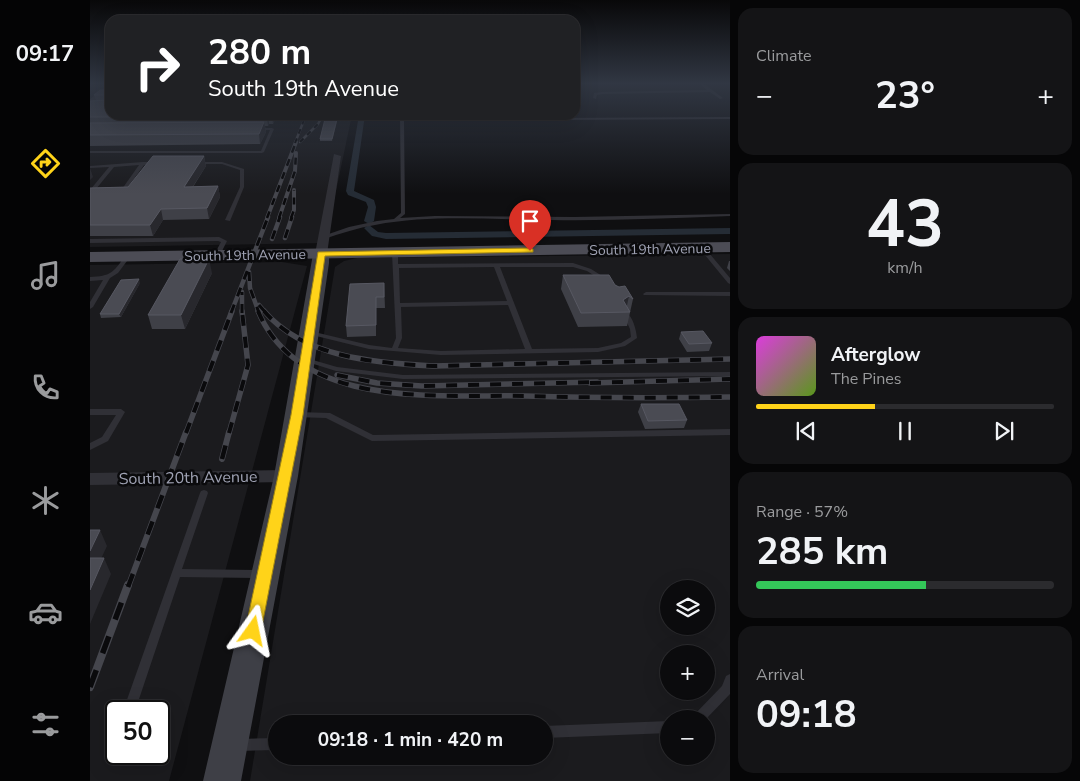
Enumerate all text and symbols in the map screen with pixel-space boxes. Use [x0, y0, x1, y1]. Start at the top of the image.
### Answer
text: 280 m [208, 29, 311, 76]
icon: right [125, 35, 190, 100]
text: 09:17 [16, 39, 74, 69]
text: Climate [756, 45, 811, 67]
text: 23° [875, 70, 935, 121]
text: South 19th Avenue [208, 74, 399, 104]
text: − [756, 77, 773, 115]
text: + [1037, 77, 1054, 115]
icon: directions [28, 146, 63, 181]
text: 43 [866, 180, 944, 269]
pin [509, 200, 551, 251]
icon: arrive [516, 207, 544, 235]
street label: South 19th Avenue [589, 239, 711, 260]
street label: South 19th Avenue [184, 245, 306, 266]
text: km/h [887, 257, 923, 279]
icon: music [28, 258, 63, 293]
text: Afterglow [831, 342, 921, 368]
text: The Pines [831, 368, 901, 390]
icon: phone [28, 370, 63, 405]
icon: previous [792, 417, 820, 445]
icon: pause [891, 417, 919, 445]
icon: next [990, 417, 1018, 445]
street label: South 20th Avenue [118, 466, 258, 490]
icon: climate [28, 483, 63, 518]
text: Range · 57% [756, 501, 848, 523]
text: 285 km [756, 526, 888, 577]
map controls [660, 580, 715, 765]
button: layers [660, 580, 715, 635]
icon: car [28, 595, 63, 630]
position arrow [226, 604, 278, 656]
button: + [660, 645, 715, 700]
text: Arrival [756, 664, 804, 686]
text: 09:18 [756, 689, 857, 740]
speed limit sign: 50 [105, 700, 170, 765]
icon: filters [28, 707, 63, 742]
button: − [660, 710, 715, 765]
text: 09:18 · 1 min · 420 m [318, 727, 503, 753]

